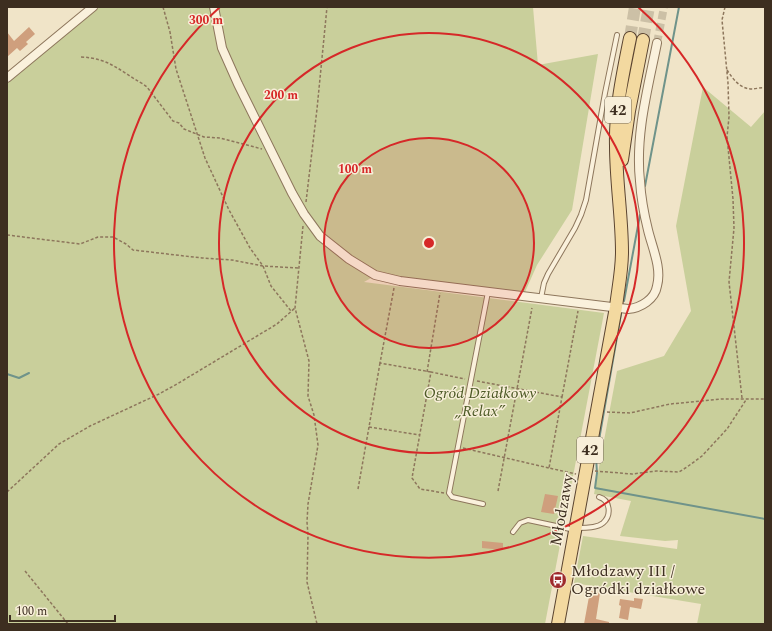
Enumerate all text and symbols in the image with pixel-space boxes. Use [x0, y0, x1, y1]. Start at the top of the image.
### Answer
text: 300 m [189, 11, 223, 30]
text: 200 m [264, 86, 298, 105]
road number: 42 [605, 97, 631, 123]
text: 100 m [338, 160, 372, 179]
centre of rings [422, 236, 436, 250]
park label: Ogród Działkowy „Relax” [424, 381, 536, 423]
road number: 42 [577, 437, 603, 463]
street label: Młodzawy [544, 471, 580, 548]
place label: Młodzawy III / Ogródki działkowe [571, 559, 705, 601]
bus stop icon: Młodzawy III / Ogródki działkowe [548, 570, 568, 590]
scale bar [10, 597, 115, 623]
text: 100 m [16, 602, 47, 621]

